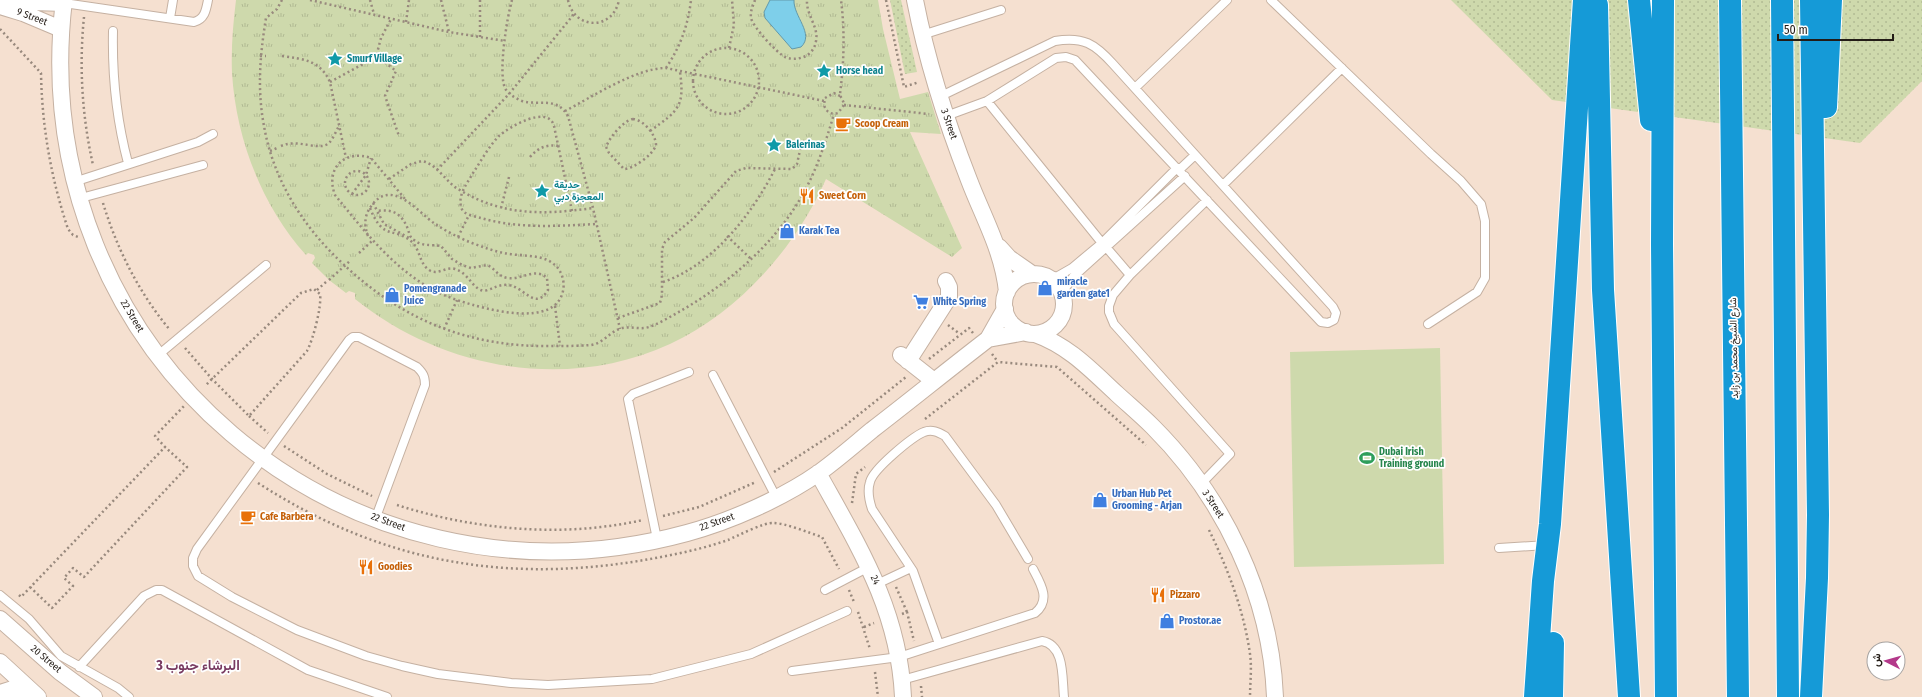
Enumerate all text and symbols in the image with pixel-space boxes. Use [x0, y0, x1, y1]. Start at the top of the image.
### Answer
street label: 9 Street [15, 6, 50, 29]
scale bar [1778, 16, 1893, 42]
text: 50 m [1784, 23, 1808, 37]
place icon: Smurf Village [326, 50, 344, 68]
place label: Smurf Village [347, 53, 402, 65]
place icon: Horse head [815, 62, 833, 80]
place label: Horse head [836, 65, 883, 77]
street label: 3 Street [938, 107, 960, 142]
cafe icon: Scoop Cream [834, 115, 852, 133]
place label: Scoop Cream [855, 118, 909, 130]
place icon: Balerinas [765, 136, 783, 154]
place label: Balerinas [786, 139, 826, 151]
place label: حديقة المعجزة دبي [554, 179, 604, 205]
place icon: حديقة المعجزة دبي [533, 182, 551, 200]
restaurant icon: Sweet Corn [798, 187, 816, 205]
place label: Sweet Corn [819, 190, 866, 202]
shop icon: Karak Tea [778, 222, 796, 240]
place label: Karak Tea [799, 225, 840, 237]
place label: miracle garden gate1 [1057, 276, 1110, 300]
shop icon: miracle garden gate1 [1036, 279, 1054, 297]
place label: Pomengranade Juice [403, 283, 466, 307]
shop icon: Pomengranade Juice [383, 286, 401, 304]
supermarket icon: White Spring [912, 293, 930, 311]
place label: White Spring [933, 296, 986, 308]
street label: شارع الشيخ محمد بن زايد [1727, 297, 1741, 399]
street label: 22 Street [118, 298, 147, 335]
place label: Dubai Irish Training ground [1379, 446, 1444, 470]
sports icon: Dubai Irish Training ground [1358, 449, 1376, 467]
place label: Urban Hub Pet Grooming - Arjan [1112, 488, 1182, 512]
street label: 3 Street [1199, 488, 1227, 521]
shop icon: Urban Hub Pet Grooming - Arjan [1091, 491, 1109, 509]
cafe icon: Cafe Barbera [239, 508, 257, 526]
street label: 22 Street [369, 510, 408, 534]
street label: 22 Street [698, 510, 737, 533]
place label: Cafe Barbera [260, 511, 314, 523]
restaurant icon: Goodies [357, 558, 375, 576]
place label: Goodies [378, 561, 413, 573]
street label: 24 [868, 573, 882, 587]
restaurant icon: Pizzaro [1149, 586, 1167, 604]
place label: Pizzaro [1170, 589, 1201, 601]
shop icon: Prostor.ae [1158, 612, 1176, 630]
place label: Prostor.ae [1179, 615, 1221, 627]
north arrow [1866, 641, 1906, 681]
street label: 20 Street [28, 643, 64, 676]
text: ش [1869, 653, 1884, 667]
district label: البرشاء جنوب 3 [155, 657, 240, 674]

